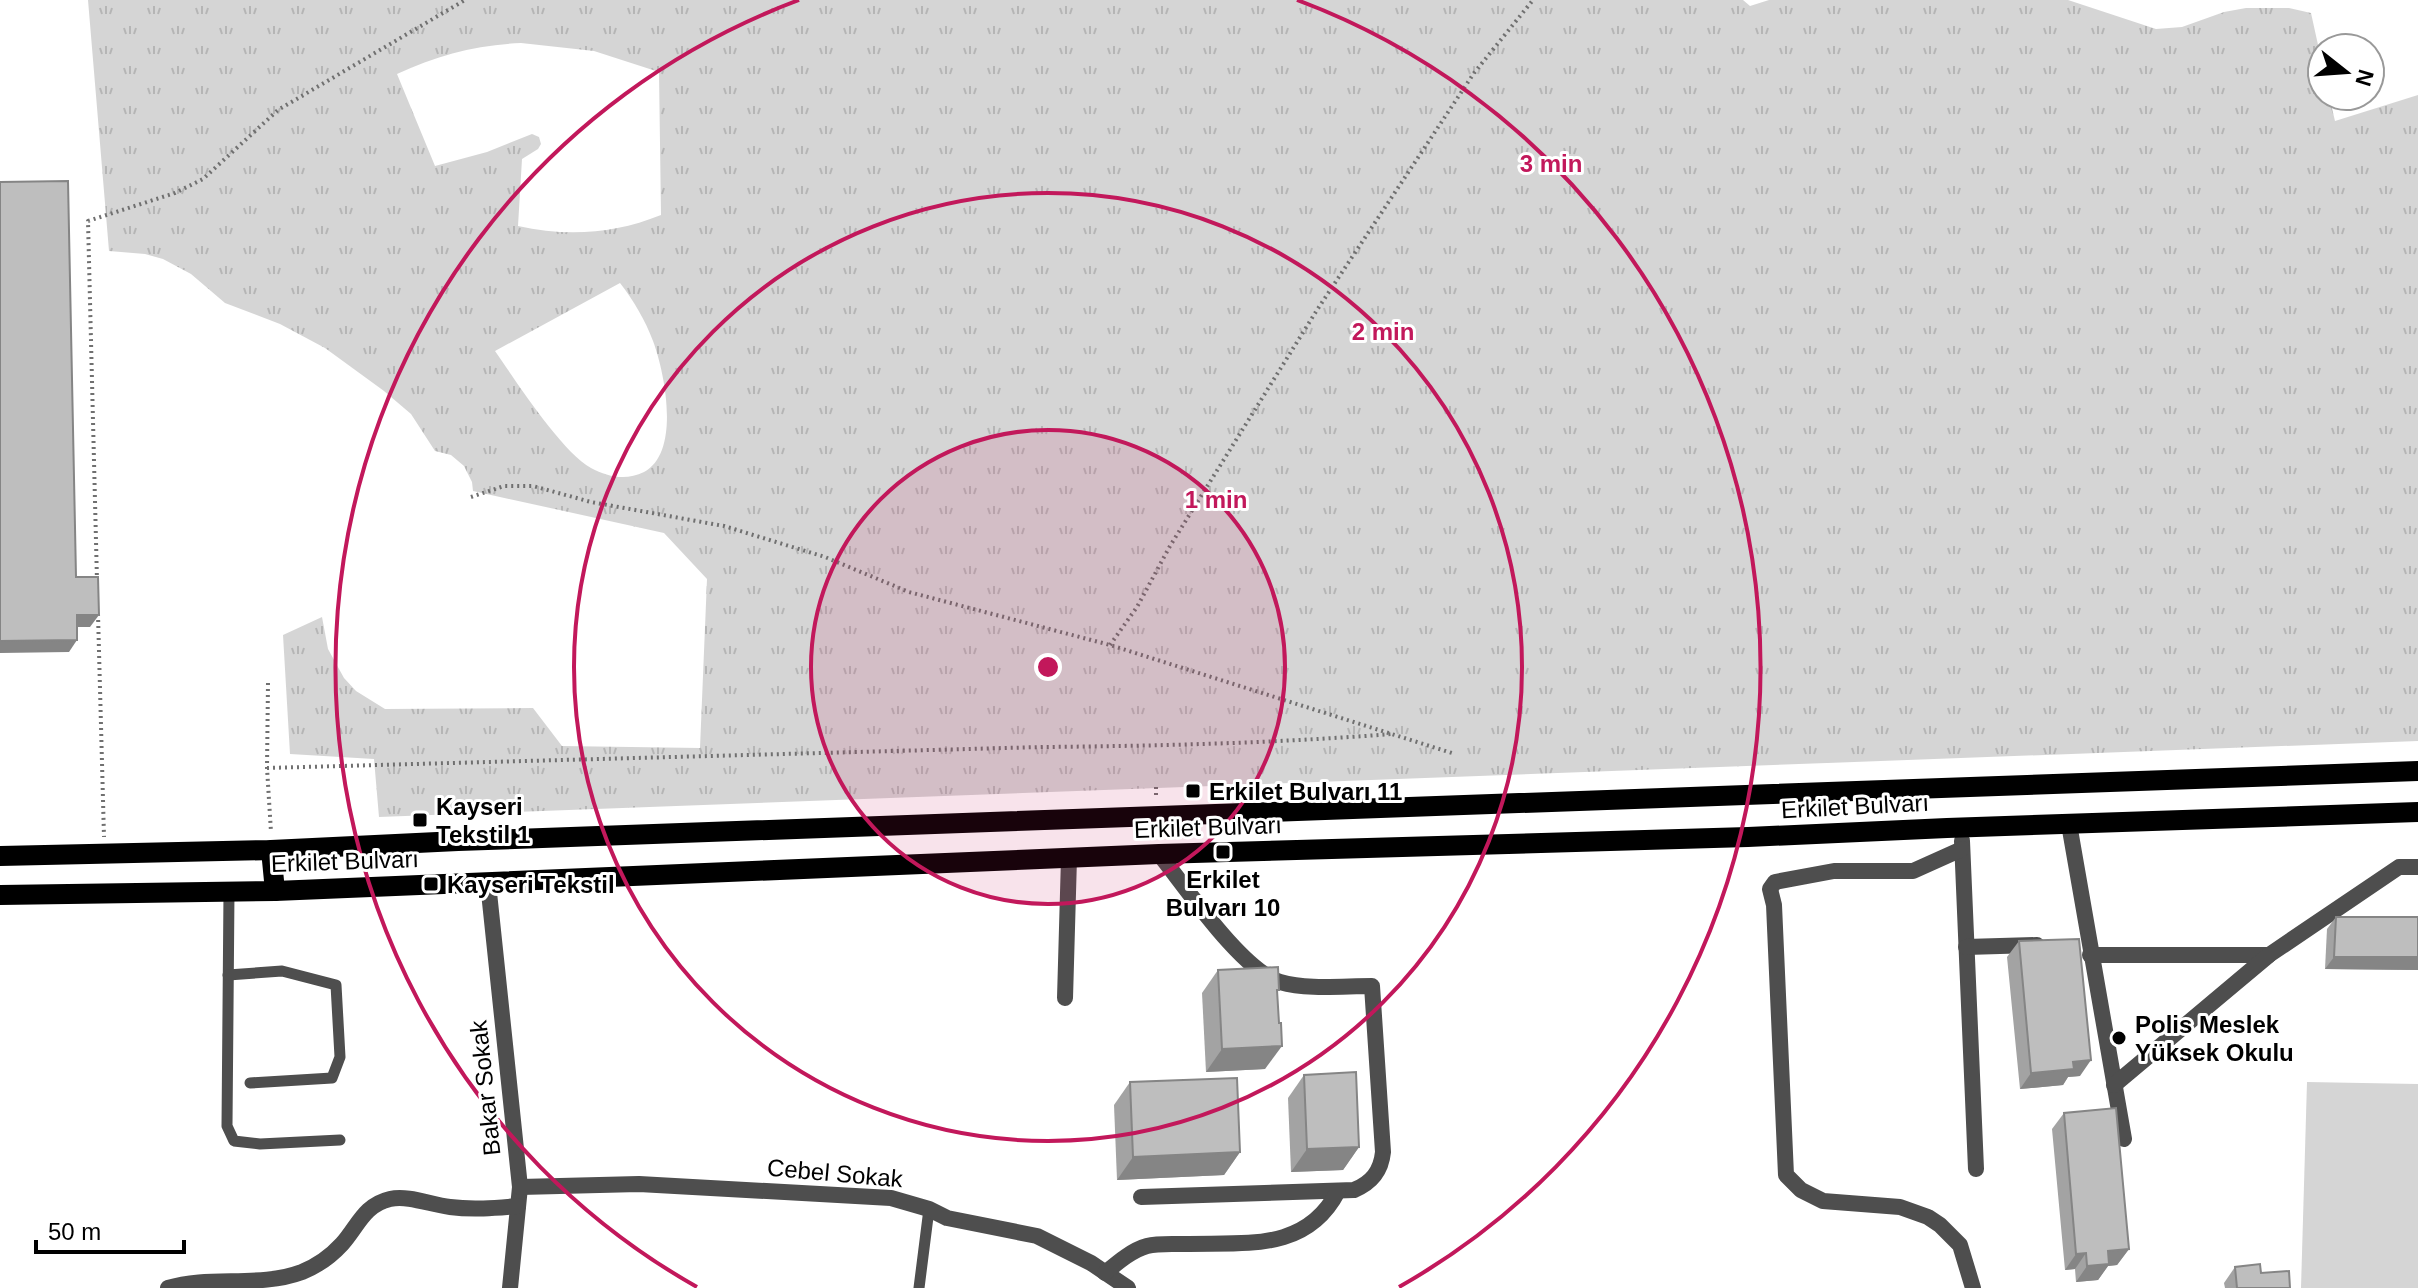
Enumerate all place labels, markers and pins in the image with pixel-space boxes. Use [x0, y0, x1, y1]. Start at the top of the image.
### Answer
centre of rings [1034, 653, 1062, 681]
place label: Erkilet Bulvarı 11 [1209, 778, 1402, 805]
marker: Erkilet Bulvarı 11 [1184, 782, 1202, 800]
place label: Kayseri Tekstil 1 [436, 793, 530, 848]
marker: Kayseri Tekstil 1 [411, 811, 429, 829]
marker: Erkilet Bulvarı 10 [1214, 843, 1232, 861]
place label: Erkilet Bulvarı 10 [1166, 866, 1280, 921]
place label: Kayseri Tekstil [447, 871, 615, 898]
marker: Kayseri Tekstil [422, 875, 440, 893]
place label: Polis Meslek Yüksek Okulu [2135, 1011, 2294, 1066]
marker: Polis Meslek Yüksek Okulu [2110, 1029, 2128, 1047]

